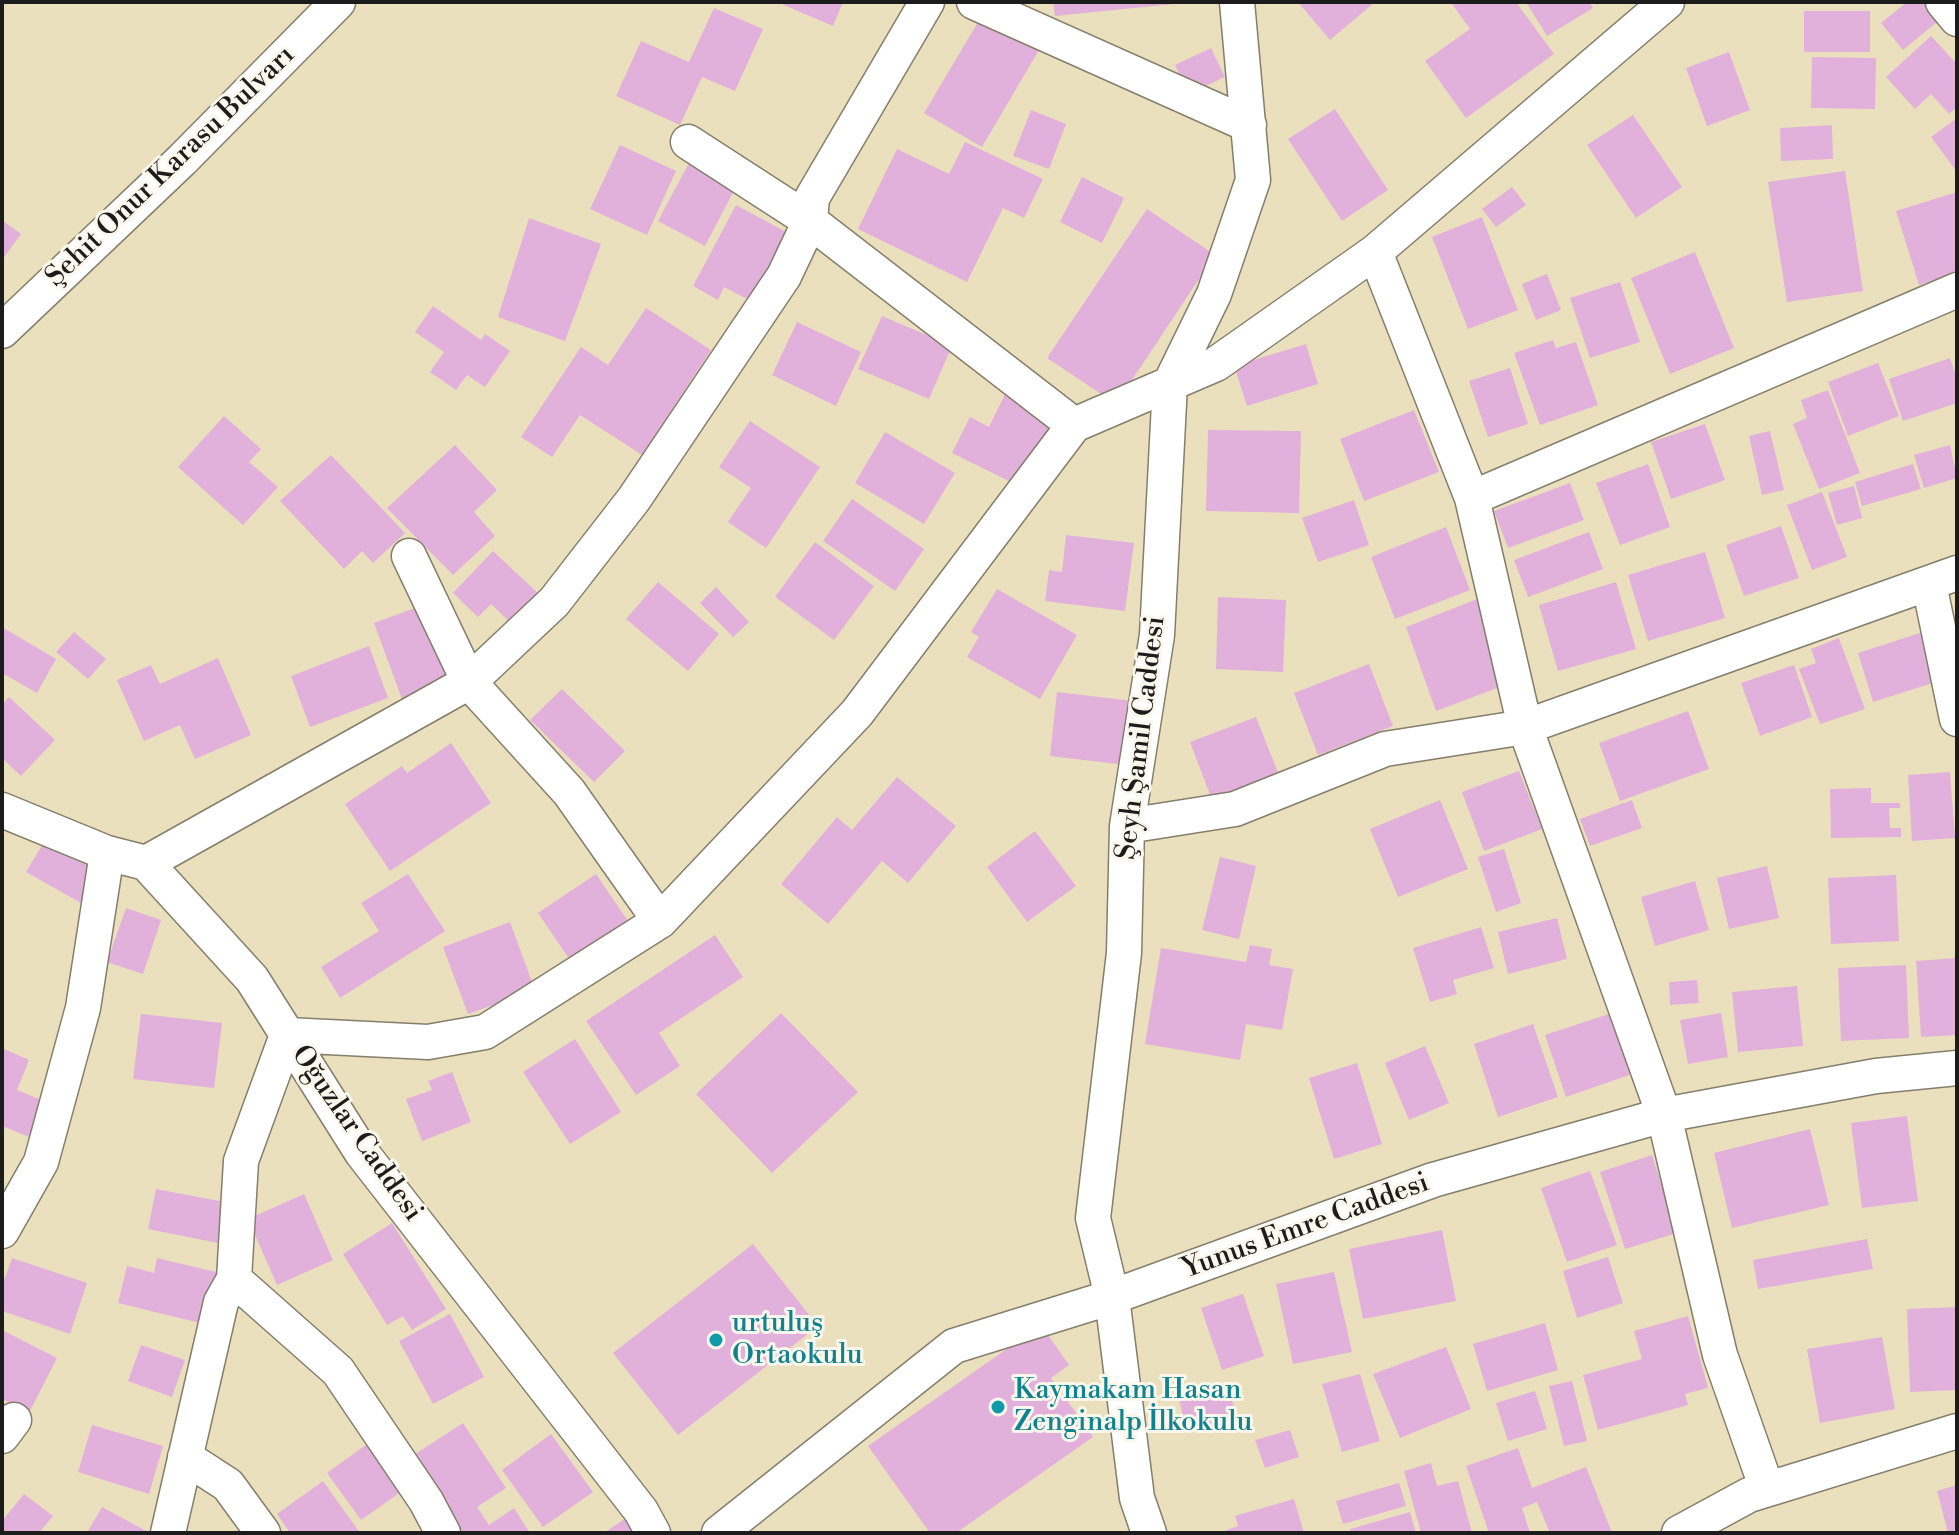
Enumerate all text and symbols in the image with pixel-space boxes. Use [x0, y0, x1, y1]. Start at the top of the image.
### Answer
street label: Şehit Onur Karasu Bulvarı [39, 39, 303, 295]
street label: Şeyh Şamil Caddesi [1110, 614, 1174, 862]
street label: Oğuzlar Caddesi [283, 1040, 429, 1228]
street label: Yunus Emre Caddesi [1178, 1167, 1434, 1287]
place label: urtuluş Ortaokulu [732, 1307, 863, 1373]
marker: urtuluş Ortaokulu [707, 1331, 725, 1349]
place label: Kaymakam Hasan Zenginalp İlkokulu [1014, 1374, 1252, 1440]
marker: Kaymakam Hasan Zenginalp İlkokulu [989, 1398, 1007, 1416]

